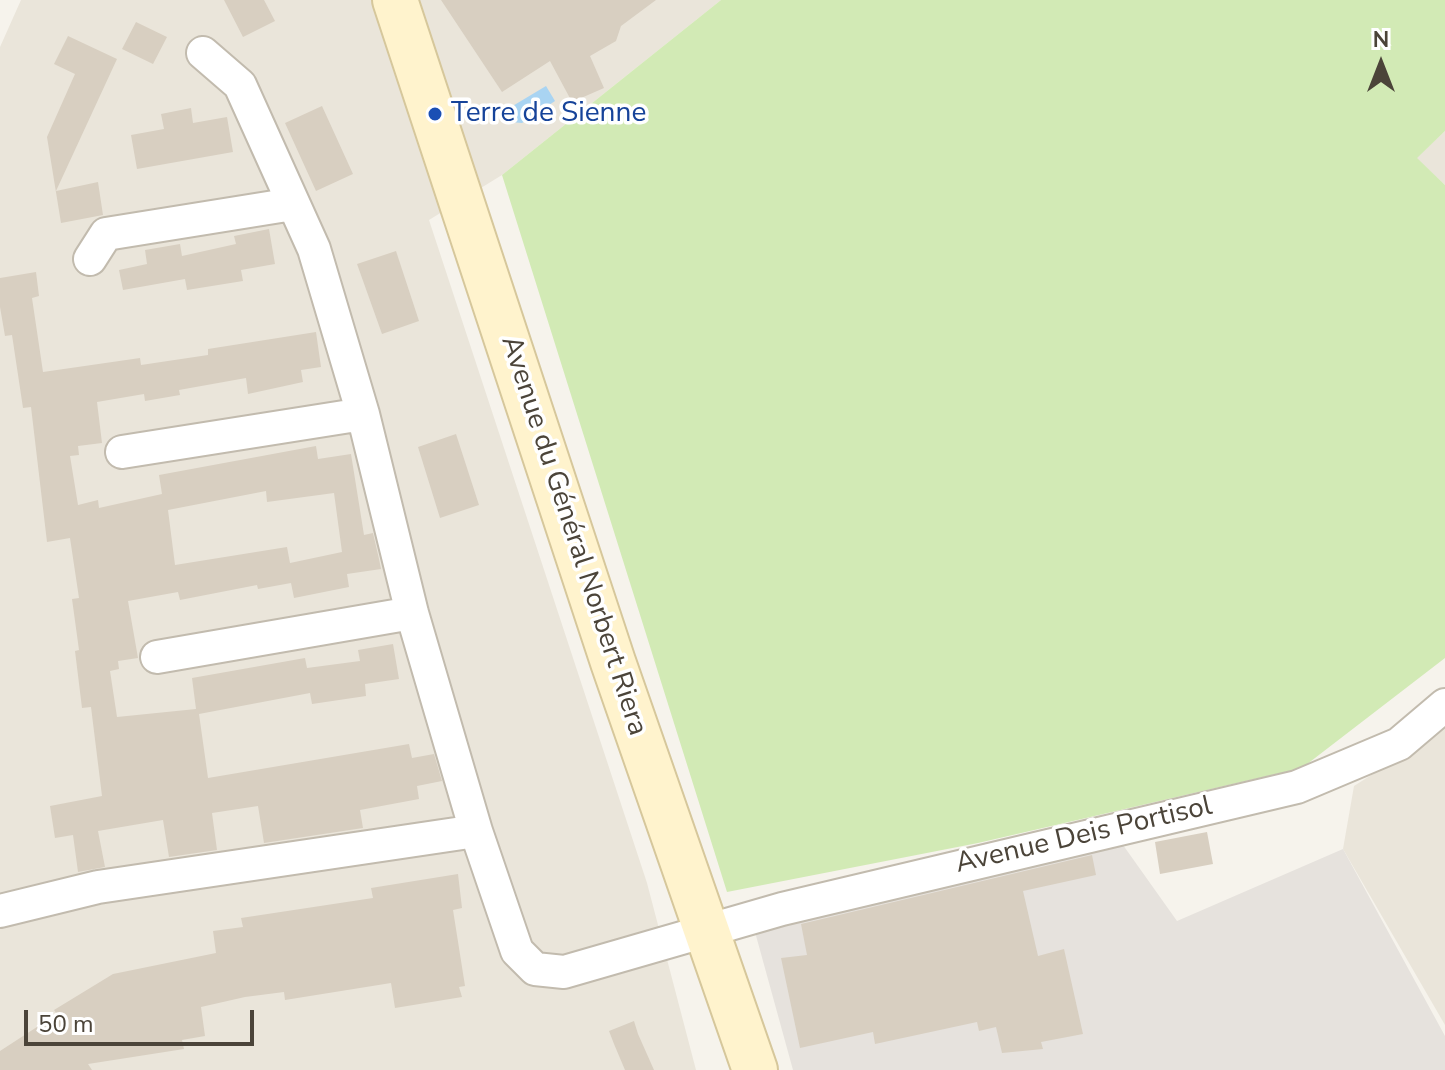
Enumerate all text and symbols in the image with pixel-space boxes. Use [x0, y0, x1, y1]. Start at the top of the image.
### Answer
north arrow [1341, 24, 1421, 104]
text: N [1373, 25, 1389, 55]
place label: Terre de Sienne [451, 97, 646, 131]
marker: Terre de Sienne [426, 105, 444, 123]
street label: Avenue du Général Norbert Riera [492, 332, 654, 740]
street label: Avenue Deis Portisol [952, 790, 1216, 882]
scale bar [28, 994, 258, 1044]
text: 50 m [38, 1008, 94, 1040]

